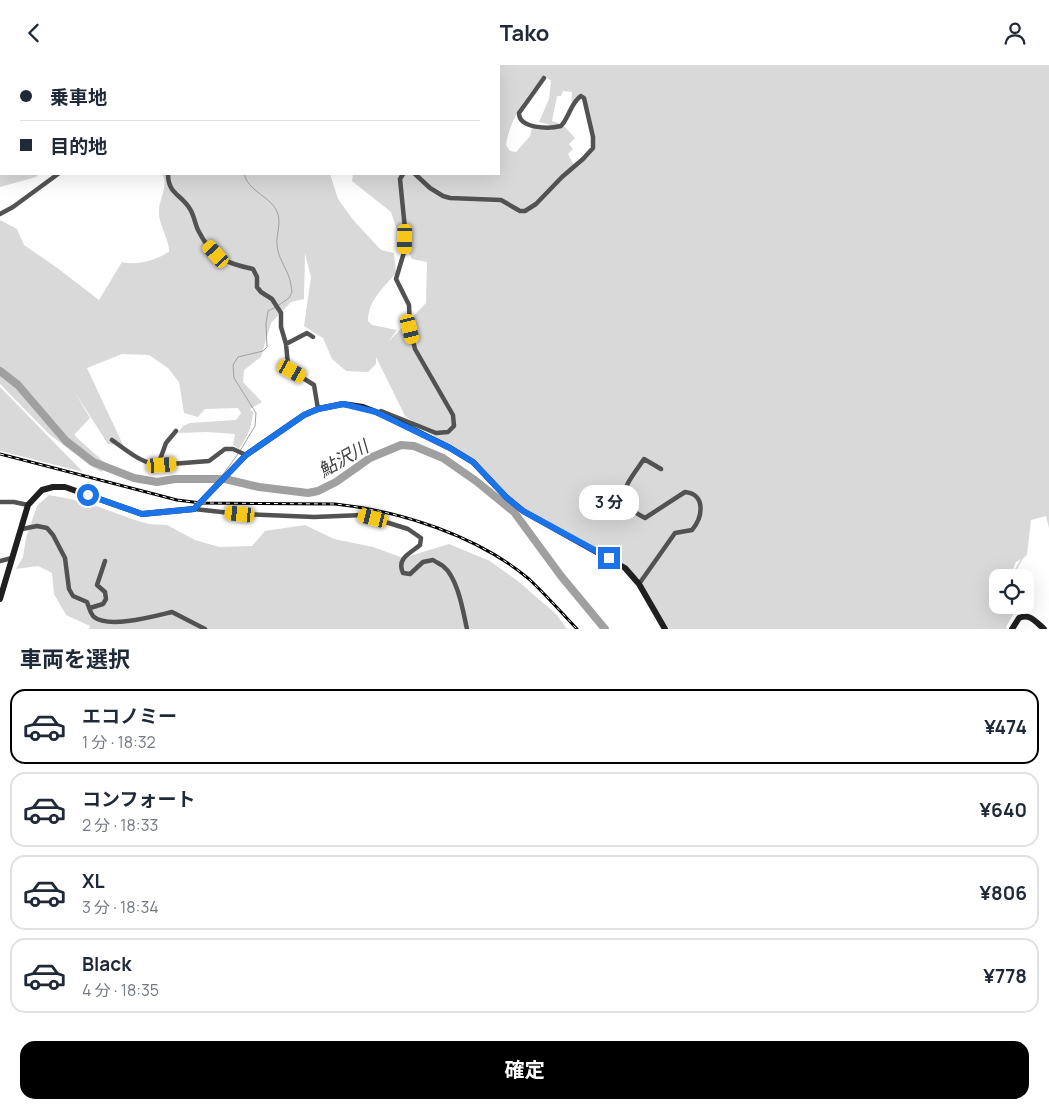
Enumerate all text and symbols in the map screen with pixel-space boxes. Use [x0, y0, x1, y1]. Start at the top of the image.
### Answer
text: Tako [500, 18, 549, 48]
icon: back [20, 19, 48, 47]
icon: person [1001, 19, 1029, 47]
text: 乗車地 [50, 84, 107, 110]
text: 目的地 [50, 133, 107, 159]
car [397, 224, 412, 254]
car [200, 238, 231, 270]
car [399, 313, 420, 345]
car [275, 357, 308, 385]
water label: 鮎沢川 [314, 433, 374, 482]
car [146, 456, 177, 474]
route start [77, 484, 99, 506]
callout: 3 分 [579, 485, 639, 521]
text: 3 分 [595, 491, 623, 513]
car [224, 505, 255, 523]
car [356, 507, 389, 529]
route end [598, 547, 620, 569]
map controls [989, 569, 1034, 614]
button: locate [989, 569, 1034, 614]
text: 車両を選択 [20, 644, 130, 674]
text: エコノミー [82, 703, 177, 729]
icon: car [22, 704, 67, 749]
text: ¥474 [984, 714, 1027, 740]
text: 1 分 · 18:32 [82, 731, 156, 753]
text: コンフォート [82, 786, 195, 812]
icon: car [22, 787, 67, 832]
text: ¥640 [980, 797, 1027, 823]
text: 2 分 · 18:33 [82, 814, 158, 836]
text: XL [82, 868, 105, 894]
icon: car [22, 870, 67, 915]
text: ¥806 [979, 880, 1027, 906]
text: 3 分 · 18:34 [82, 896, 159, 918]
text: Black [82, 951, 131, 977]
icon: car [22, 953, 67, 998]
text: ¥778 [983, 963, 1027, 989]
text: 4 分 · 18:35 [82, 979, 159, 1001]
button: 確定 [20, 1041, 1029, 1099]

